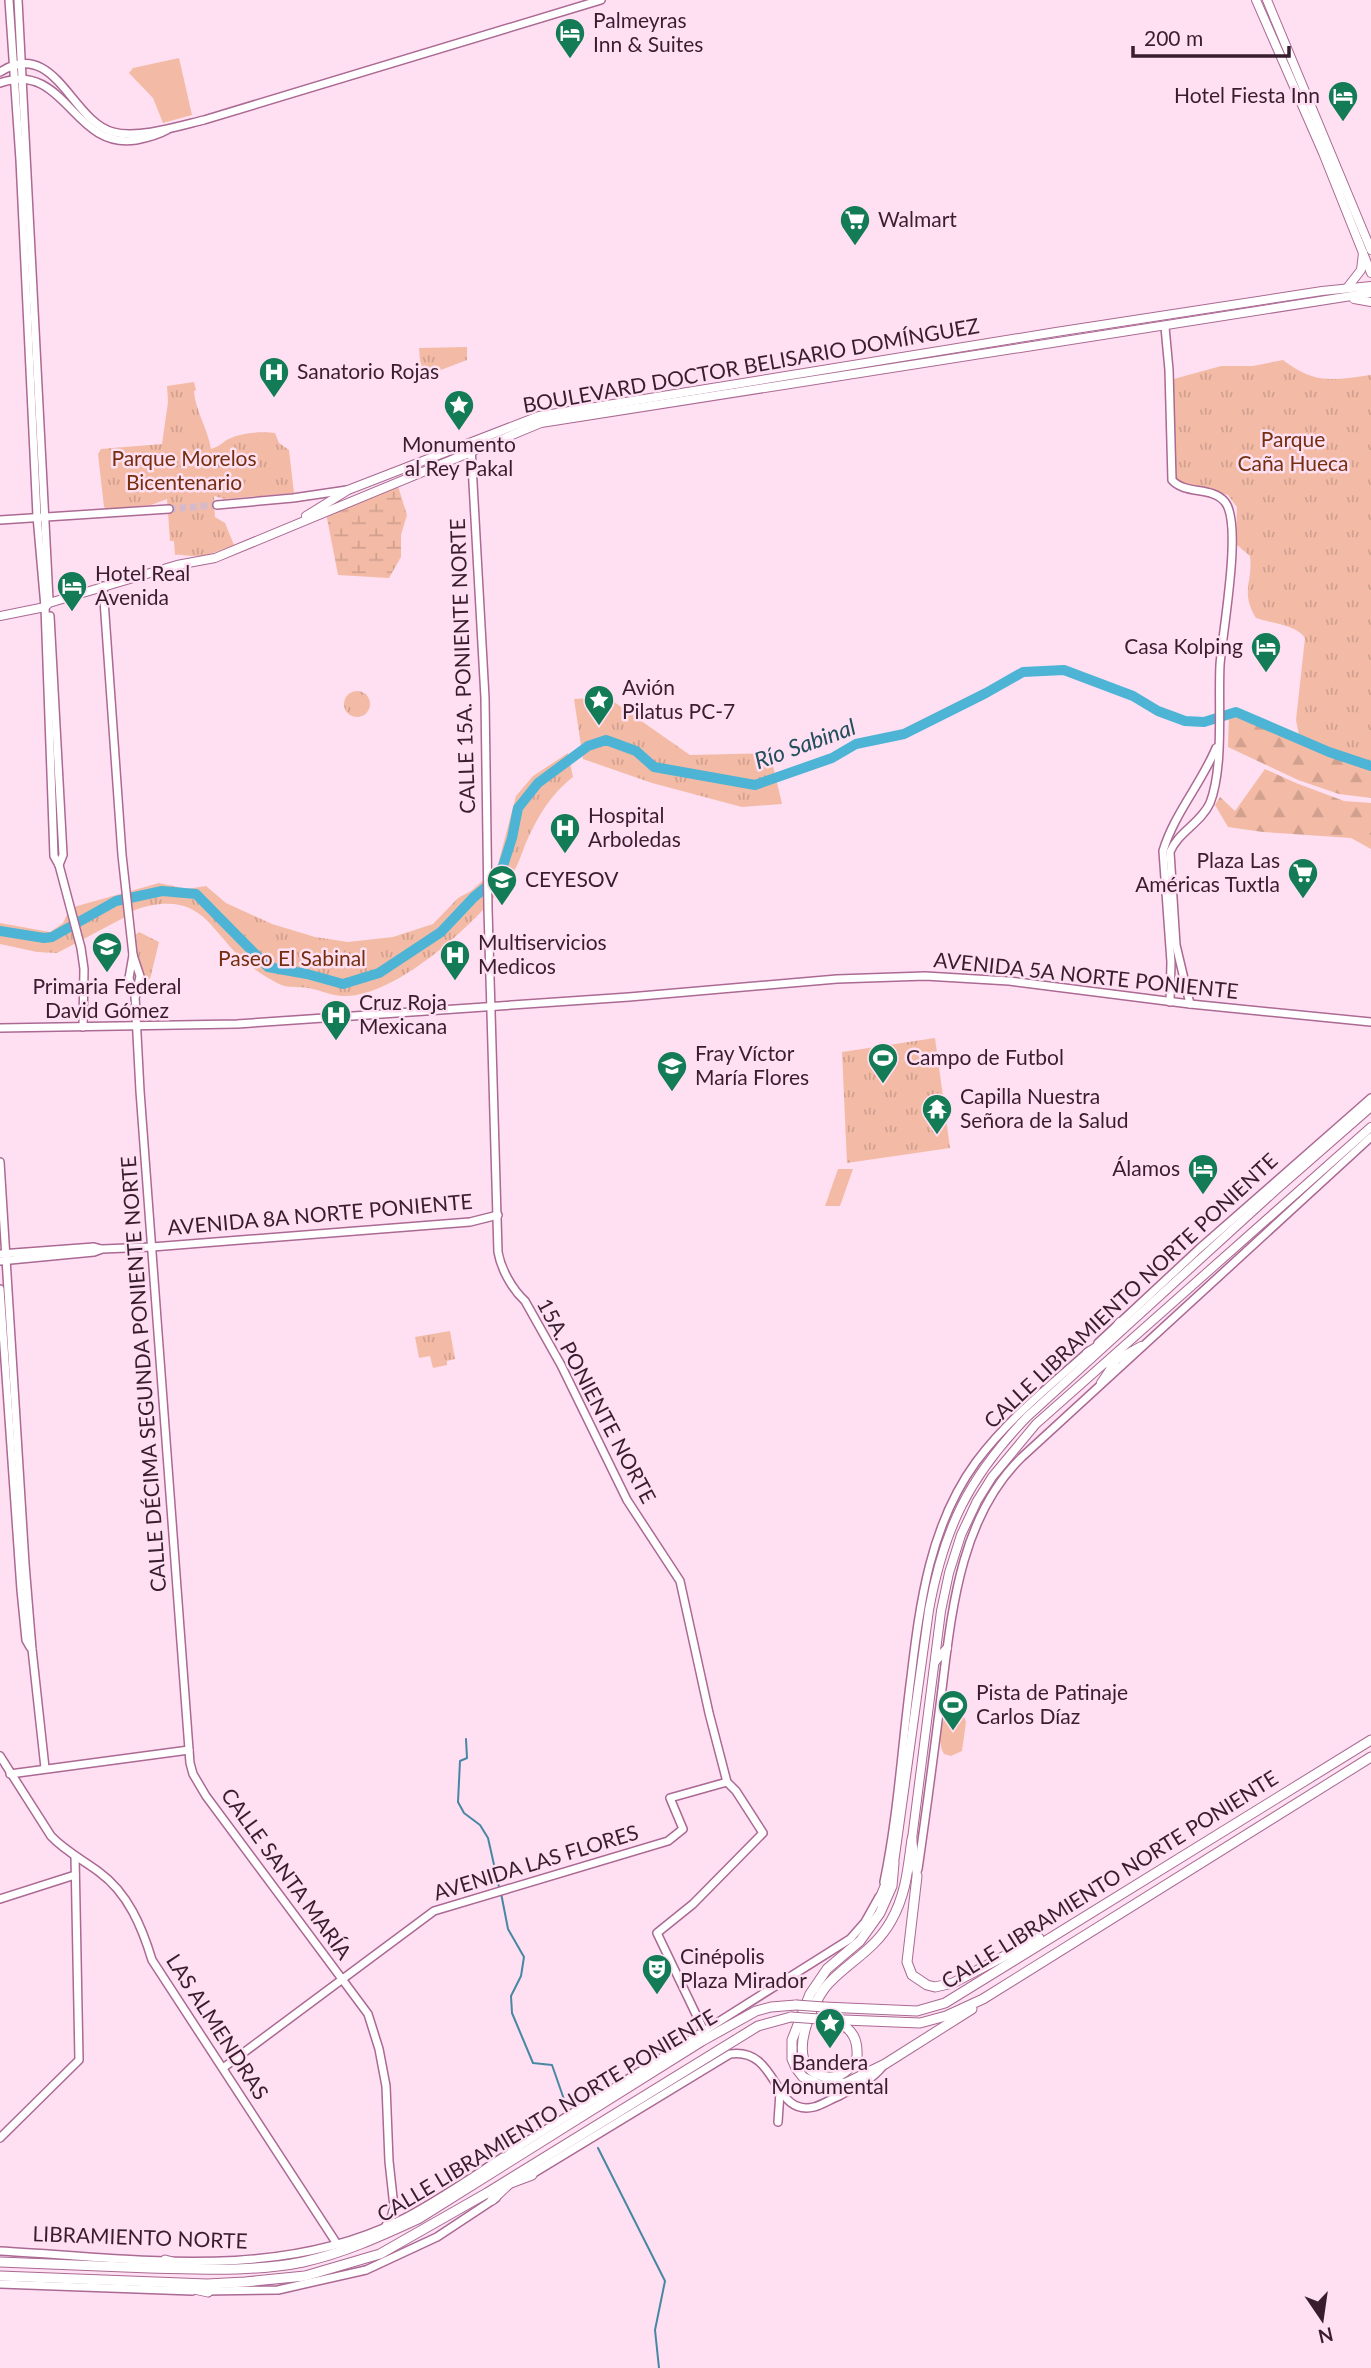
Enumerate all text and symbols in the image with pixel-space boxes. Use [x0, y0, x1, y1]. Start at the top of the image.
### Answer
place label: Palmeyras Inn & Suites [593, 7, 703, 56]
scale bar [1133, 14, 1289, 58]
hotel icon: Palmeyras Inn & Suites [553, 16, 587, 60]
text: 200 m [1144, 25, 1203, 50]
hotel icon: Hotel Fiesta Inn [1326, 79, 1360, 123]
place label: Hotel Fiesta Inn [1174, 82, 1320, 107]
supermarket icon: Walmart [838, 203, 872, 247]
place label: Walmart [878, 206, 957, 231]
street label: BOULEVARD DOCTOR BELISARIO DOMÍNGUEZ [521, 312, 981, 417]
hospital icon: Sanatorio Rojas [257, 355, 291, 399]
place label: Sanatorio Rojas [297, 358, 439, 383]
place icon: Monumento al Rey Pakal [442, 388, 476, 432]
park label: Parque Caña Hueca [1237, 426, 1349, 475]
place label: Monumento al Rey Pakal [402, 431, 516, 480]
park label: Parque Morelos Bicentenario [111, 445, 257, 494]
street label: CALLE 15A. PONIENTE NORTE [444, 518, 479, 814]
place label: Hotel Real Avenida [95, 560, 190, 609]
hotel icon: Hotel Real Avenida [55, 569, 89, 613]
hotel icon: Casa Kolping [1249, 630, 1283, 674]
place label: Casa Kolping [1124, 633, 1243, 658]
place label: Avión Pilatus PC-7 [622, 674, 735, 723]
place icon: Avión Pilatus PC-7 [582, 683, 616, 727]
water label: Río Sabinal [750, 712, 859, 774]
place label: Hospital Arboledas [588, 802, 681, 851]
hospital icon: Hospital Arboledas [548, 811, 582, 855]
place label: Plaza Las Américas Tuxtla [1135, 847, 1280, 896]
supermarket icon: Plaza Las Américas Tuxtla [1286, 856, 1320, 900]
school or university icon: CEYESOV [485, 863, 519, 907]
place label: CEYESOV [525, 866, 619, 891]
place label: Multiservicios Medicos [478, 929, 607, 978]
school or university icon: Primaria Federal David Gómez [90, 930, 124, 974]
hospital icon: Multiservicios Medicos [438, 938, 472, 982]
park label: Paseo El Sabinal [218, 945, 366, 970]
street label: AVENIDA 5A NORTE PONIENTE [933, 946, 1240, 1003]
place label: Primaria Federal David Gómez [32, 973, 182, 1022]
place label: Cruz Roja Mexicana [359, 989, 447, 1038]
hospital icon: Cruz Roja Mexicana [319, 998, 353, 1042]
place label: Fray Víctor María Flores [695, 1040, 809, 1089]
sports icon: Campo de Futbol [866, 1041, 900, 1085]
place label: Campo de Futbol [906, 1044, 1064, 1069]
school or university icon: Fray Víctor María Flores [655, 1049, 689, 1093]
place label: Capilla Nuestra Señora de la Salud [960, 1083, 1128, 1132]
temple icon: Capilla Nuestra Señora de la Salud [920, 1092, 954, 1136]
street label: CALLE LIBRAMIENTO NORTE PONIENTE [978, 1147, 1282, 1433]
hotel icon: Álamos [1186, 1152, 1220, 1196]
street label: CALLE DÉCIMA SEGUNDA PONIENTE NORTE [115, 1155, 170, 1593]
place label: Álamos [1112, 1155, 1180, 1180]
street label: AVENIDA 8A NORTE PONIENTE [166, 1188, 474, 1239]
street label: 15A. PONIENTE NORTE [533, 1294, 662, 1507]
place label: Pista de Patinaje Carlos Díaz [976, 1679, 1128, 1728]
sports icon: Pista de Patinaje Carlos Díaz [936, 1688, 970, 1732]
street label: CALLE LIBRAMIENTO NORTE PONIENTE [936, 1764, 1282, 1993]
street label: CALLE SANTA MARÍA [217, 1783, 358, 1964]
street label: AVENIDA LAS FLORES [430, 1818, 641, 1905]
place label: Cinépolis Plaza Mirador [680, 1943, 807, 1992]
street label: LAS ALMENDRAS [162, 1949, 275, 2104]
theatre icon: Cinépolis Plaza Mirador [640, 1952, 674, 1996]
street label: CALLE LIBRAMIENTO NORTE PONIENTE [372, 2003, 721, 2226]
place icon: Bandera Monumental [813, 2006, 847, 2050]
place label: Bandera Monumental [771, 2049, 889, 2098]
street label: LIBRAMIENTO NORTE [32, 2220, 248, 2253]
north arrow [1287, 2284, 1357, 2354]
text: N [1316, 2323, 1336, 2349]

